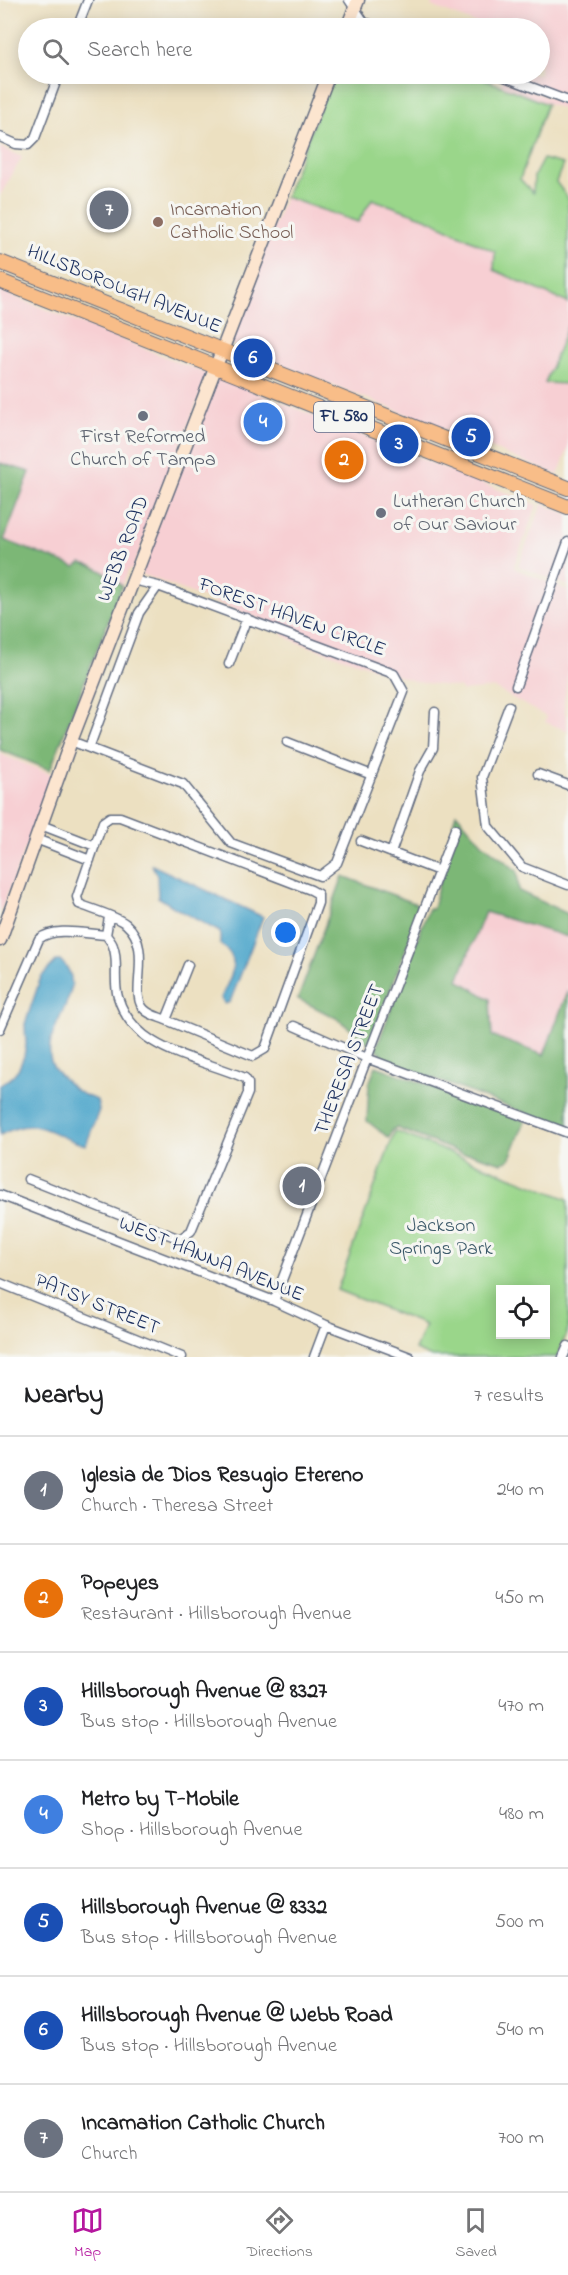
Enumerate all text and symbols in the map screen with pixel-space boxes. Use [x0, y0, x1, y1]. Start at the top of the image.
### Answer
search box [18, 18, 550, 84]
icon: search [39, 35, 72, 68]
text: Search here [87, 35, 192, 67]
pin: 7 [90, 188, 128, 232]
place label: Incarnation Catholic School [170, 196, 293, 248]
marker: Incarnation Catholic School [151, 215, 165, 229]
street label: HILLSBOROUGH AVENUE [22, 238, 226, 342]
pin: 6 [234, 336, 272, 380]
pin: 4 [244, 400, 282, 444]
road number: FL 580 [314, 402, 374, 432]
marker: First Reformed Church of Tampa [136, 409, 150, 423]
pin: 5 [452, 414, 490, 460]
pin: 3 [380, 422, 418, 466]
place label: First Reformed Church of Tampa [70, 423, 216, 475]
pin: 2 [324, 438, 364, 482]
place label: Lutheran Church of Our Saviour [393, 488, 525, 540]
street label: WEBB ROAD [91, 492, 157, 606]
marker: Lutheran Church of Our Saviour [374, 506, 388, 520]
street label: FOREST HAVEN CIRCLE [193, 570, 390, 665]
your location [271, 918, 300, 947]
street label: THERESA STREET [308, 980, 392, 1140]
pin: 1 [282, 1164, 322, 1208]
street label: WEST HANNA AVENUE [114, 1210, 308, 1310]
park label: Jackson Springs Park [389, 1212, 493, 1265]
street label: PATSY STREET [30, 1267, 164, 1343]
map controls [496, 1285, 550, 1339]
button: locate [496, 1285, 550, 1339]
text: Nearby [24, 1377, 103, 1415]
text: 7 results [474, 1382, 544, 1411]
text: Iglesia de Dios Resugio Etereno [81, 1460, 363, 1492]
text: 1 [40, 1476, 47, 1505]
text: 240 m [497, 1476, 544, 1505]
text: Church · Theresa Street [81, 1492, 273, 1521]
text: Popeyes [81, 1568, 159, 1600]
text: 2 [39, 1584, 48, 1613]
text: 450 m [495, 1584, 544, 1613]
text: Restaurant · Hillsborough Avenue [81, 1600, 352, 1629]
text: Hillsborough Avenue @ 8327 [81, 1676, 327, 1708]
text: 3 [39, 1692, 48, 1721]
text: 470 m [498, 1692, 544, 1721]
text: Bus stop · Hillsborough Avenue [81, 1708, 337, 1737]
text: Metro by T-Mobile [81, 1784, 239, 1816]
text: 4 [39, 1800, 48, 1829]
text: 480 m [499, 1800, 544, 1829]
text: Shop · Hillsborough Avenue [81, 1816, 302, 1845]
text: Hillsborough Avenue @ 8332 [81, 1892, 327, 1924]
text: 5 [38, 1908, 49, 1937]
text: 500 m [495, 1908, 544, 1937]
text: Bus stop · Hillsborough Avenue [81, 1924, 337, 1953]
text: Hillsborough Avenue @ Webb Road [81, 2000, 393, 2032]
text: 6 [39, 2016, 48, 2045]
text: 540 m [495, 2016, 544, 2045]
text: Bus stop · Hillsborough Avenue [81, 2032, 337, 2061]
text: Incarnation Catholic Church [81, 2108, 325, 2140]
text: 7 [39, 2124, 48, 2153]
text: 700 m [498, 2124, 544, 2153]
text: Church [81, 2140, 137, 2169]
tab: Map [71, 2204, 104, 2264]
tab: Directions [246, 2204, 313, 2264]
tab: Saved [455, 2204, 497, 2264]

